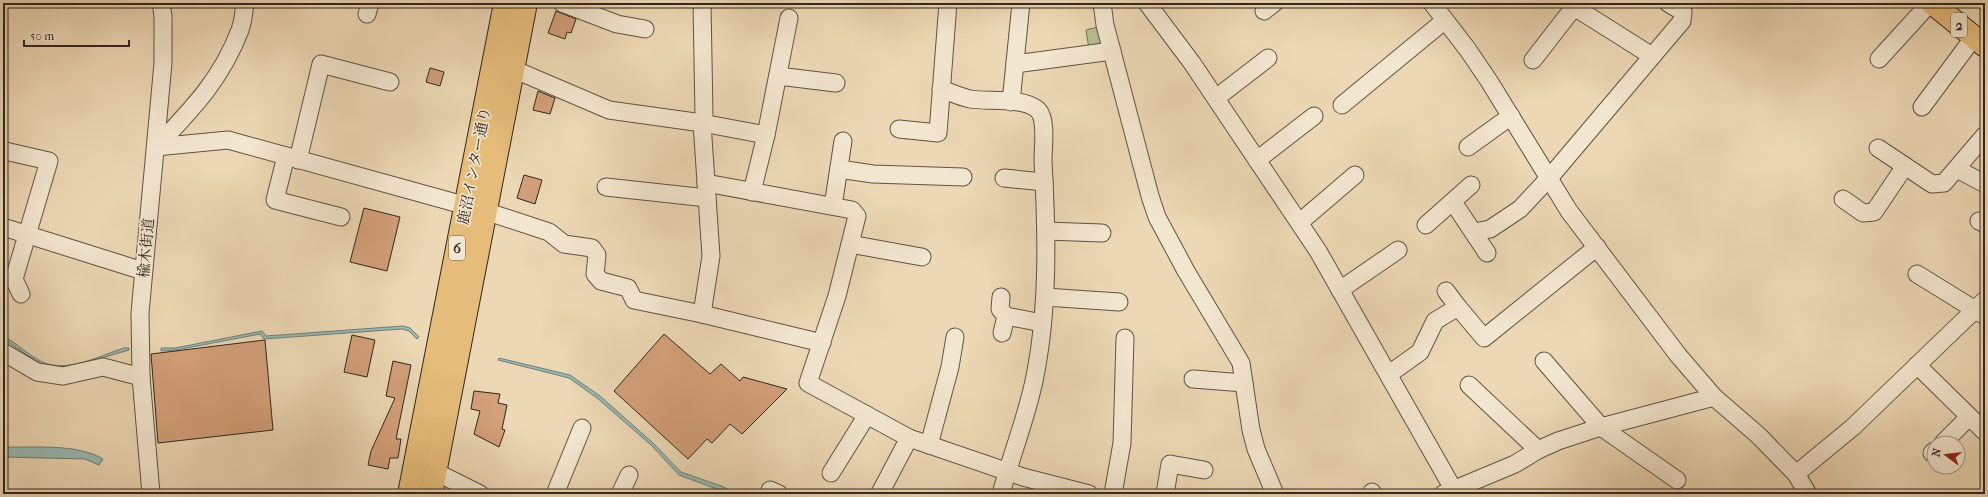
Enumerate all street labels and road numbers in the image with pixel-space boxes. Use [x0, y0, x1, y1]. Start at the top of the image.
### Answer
road number: 2 [1951, 13, 1967, 37]
street label: 鹿沼インター通り [454, 106, 494, 226]
street label: 楡木街道 [134, 217, 158, 279]
road number: 6 [449, 236, 465, 260]

